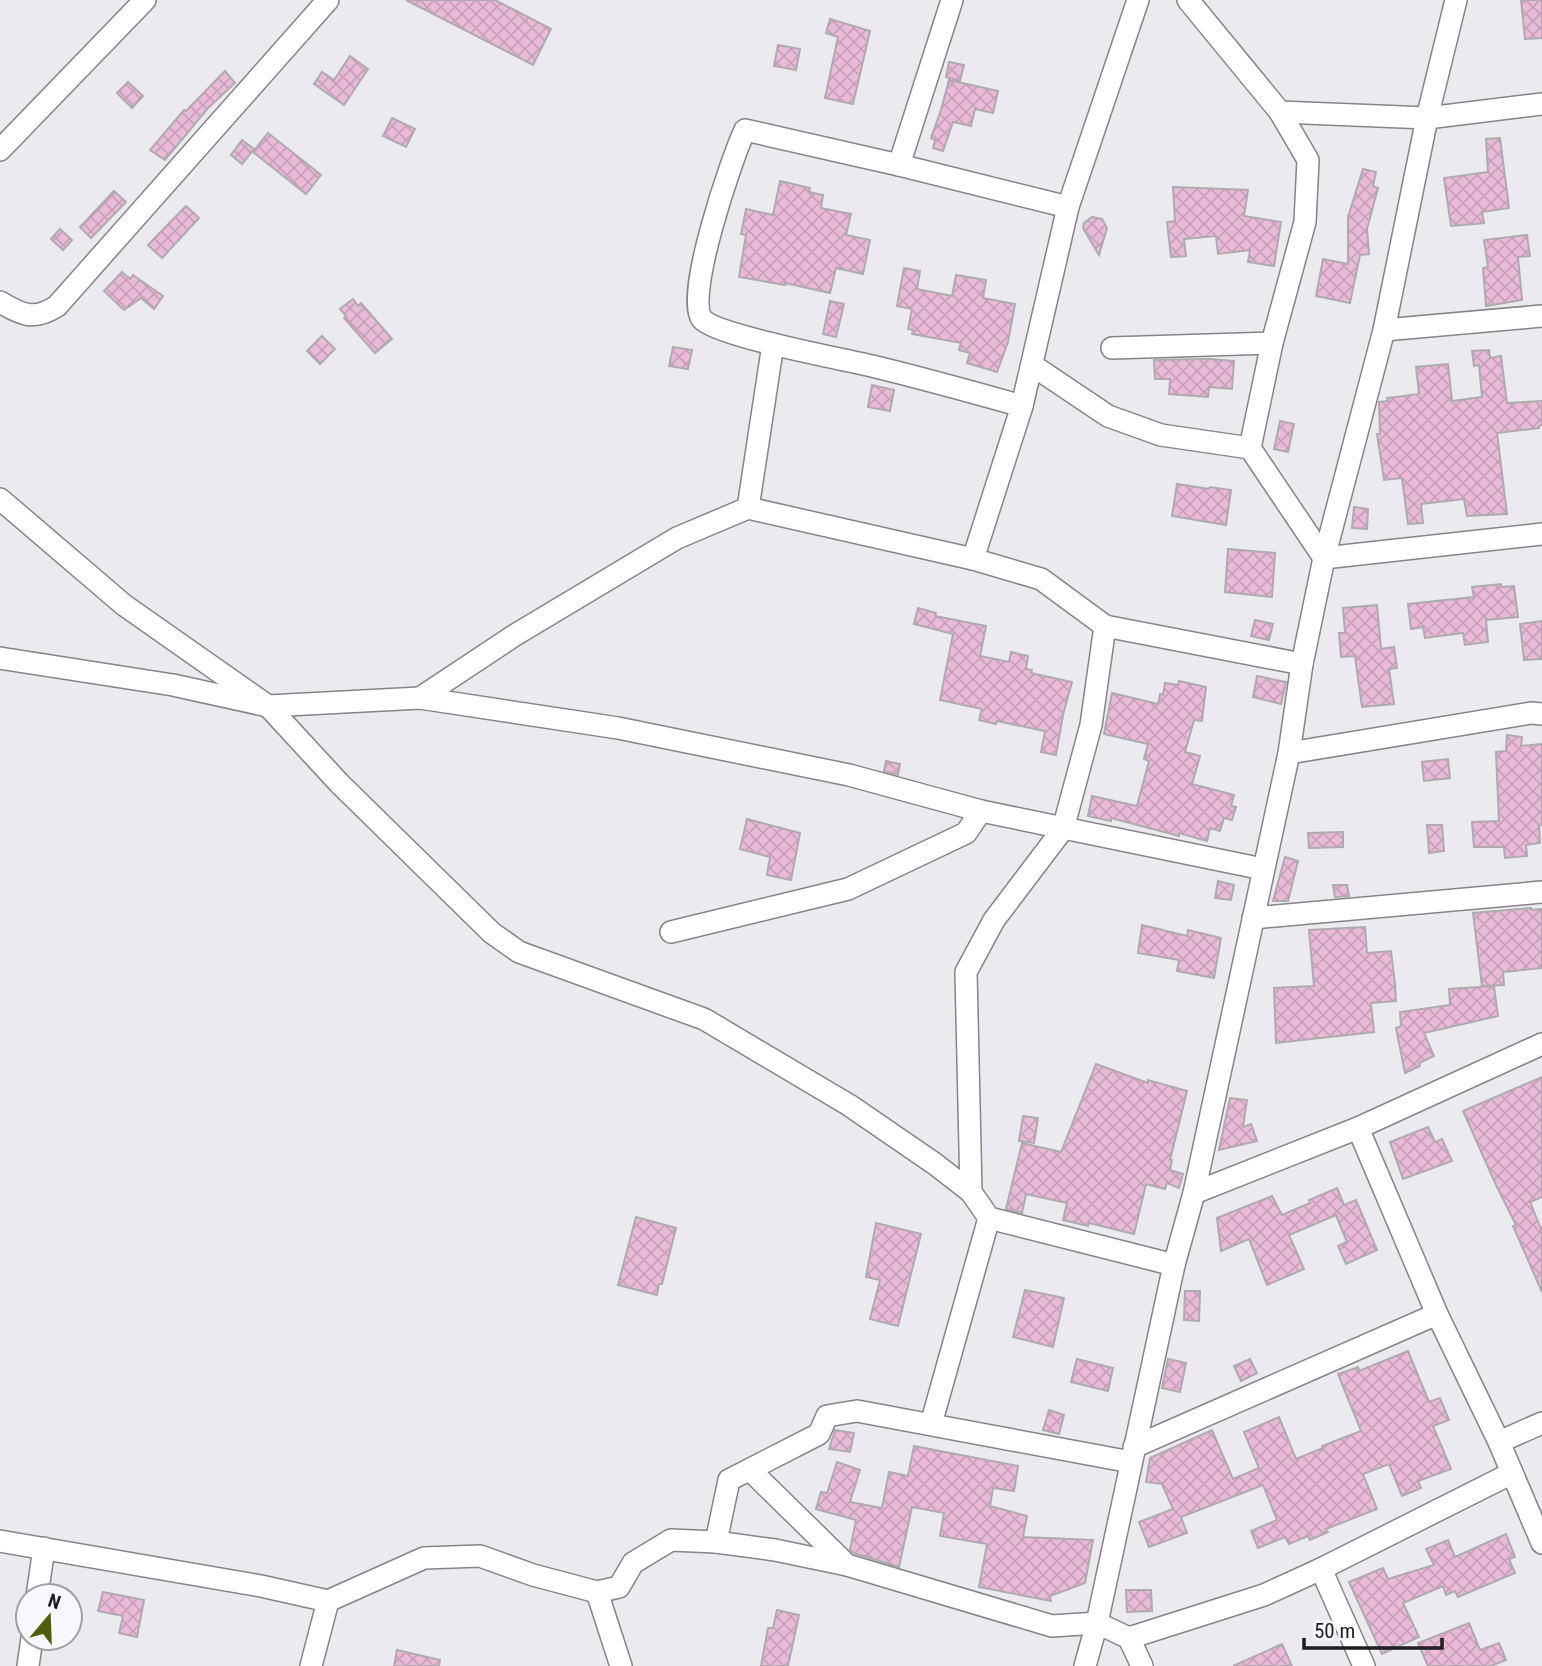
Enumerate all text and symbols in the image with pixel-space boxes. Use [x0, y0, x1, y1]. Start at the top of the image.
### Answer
north arrow [14, 1582, 84, 1652]
text: N [45, 1589, 64, 1614]
scale bar [1304, 1606, 1442, 1650]
text: 50 m [1314, 1619, 1355, 1643]

